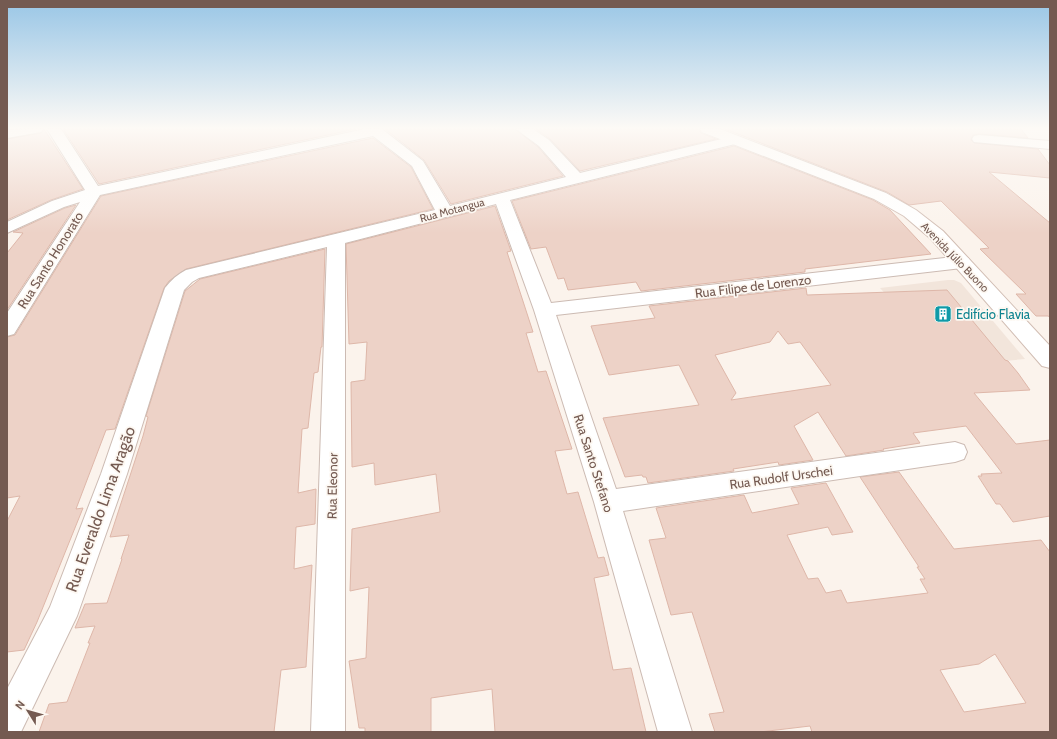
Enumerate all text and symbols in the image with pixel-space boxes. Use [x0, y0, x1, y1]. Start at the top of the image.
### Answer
street label: Rua Motangua [418, 194, 487, 225]
street label: Rua Santo Honorato [14, 209, 86, 311]
street label: Avenida Júlio Buono [918, 219, 992, 295]
street label: Rua Filipe de Lorenzo [694, 271, 812, 301]
building icon: Edifício Flavia [933, 304, 953, 324]
place label: Edifício Flavia [956, 306, 1031, 322]
street label: Rua Santo Stefano [571, 412, 617, 514]
street label: Rua Everaldo Lima Aragão [62, 424, 139, 595]
street label: Rua Eleonor [323, 452, 341, 519]
street label: Rua Rudolf Urschei [728, 462, 834, 492]
north arrow [8, 691, 48, 731]
text: N [12, 698, 28, 712]

